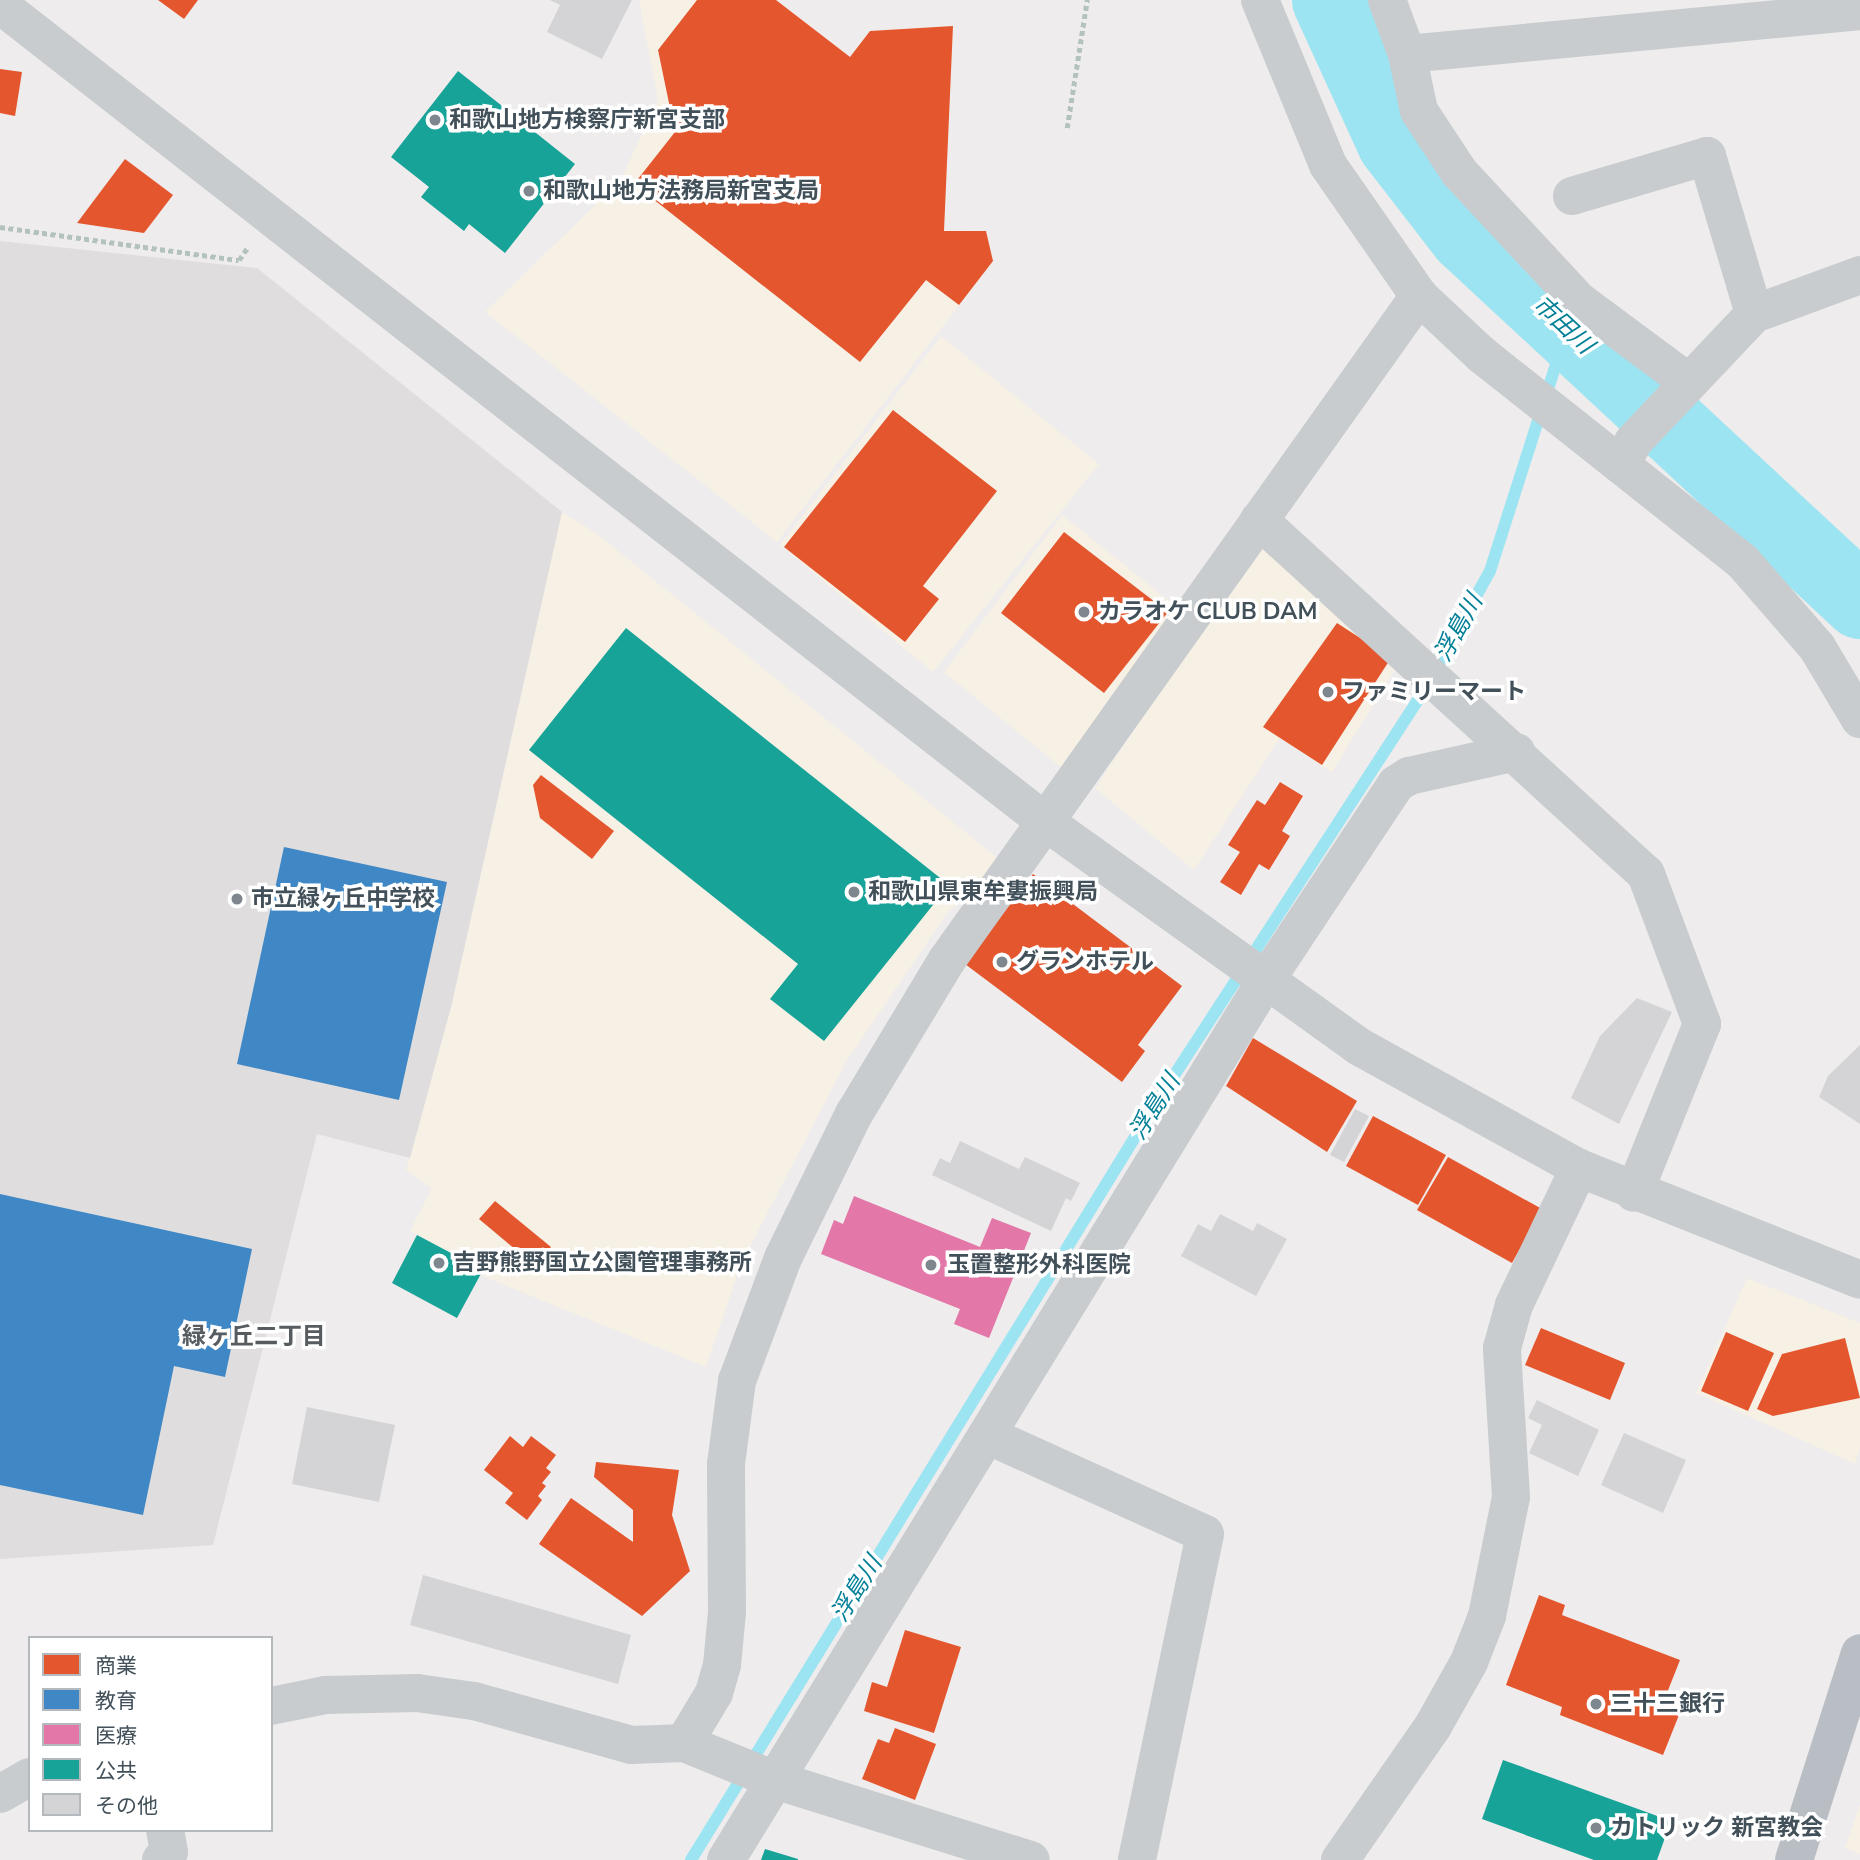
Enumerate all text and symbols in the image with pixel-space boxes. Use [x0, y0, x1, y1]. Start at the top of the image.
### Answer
place label: 和歌山地方検察庁新宮支部 [449, 106, 725, 134]
marker: 和歌山地方検察庁新宮支部 [427, 112, 443, 128]
place label: 和歌山地方法務局新宮支局 [543, 177, 819, 205]
marker: 和歌山地方法務局新宮支局 [521, 183, 537, 199]
water label: 市田川 [1527, 290, 1599, 360]
water label: 浮島川 [1429, 590, 1489, 666]
place label: カラオケ CLUB DAM [1098, 598, 1317, 626]
marker: カラオケ CLUB DAM [1076, 604, 1092, 620]
place label: ファミリーマート [1342, 678, 1526, 706]
marker: ファミリーマート [1320, 684, 1336, 700]
place label: 和歌山県東牟婁振興局 [868, 878, 1098, 906]
marker: 和歌山県東牟婁振興局 [846, 884, 862, 900]
place label: 市立緑ヶ丘中学校 [251, 885, 435, 913]
marker: 市立緑ヶ丘中学校 [229, 891, 245, 907]
place label: グランホテル [1016, 948, 1154, 976]
marker: グランホテル [994, 954, 1010, 970]
water label: 浮島川 [1124, 1069, 1186, 1145]
place label: 吉野熊野国立公園管理事務所 [453, 1249, 752, 1277]
place label: 玉置整形外科医院 [947, 1251, 1131, 1279]
marker: 吉野熊野国立公園管理事務所 [431, 1255, 447, 1271]
marker: 玉置整形外科医院 [921, 1255, 941, 1275]
district label: 緑ヶ丘二丁目 [182, 1323, 326, 1351]
water label: 浮島川 [826, 1551, 888, 1627]
legend [28, 1636, 273, 1832]
text: 商業 [95, 1652, 137, 1680]
text: 教育 [95, 1687, 137, 1715]
place label: 三十三銀行 [1610, 1690, 1725, 1718]
marker: 三十三銀行 [1588, 1696, 1604, 1712]
text: 医療 [95, 1722, 137, 1750]
text: 公共 [95, 1757, 137, 1785]
text: その他 [95, 1792, 158, 1820]
place label: カトリック 新宮教会 [1610, 1814, 1823, 1842]
marker: カトリック 新宮教会 [1588, 1820, 1604, 1836]

